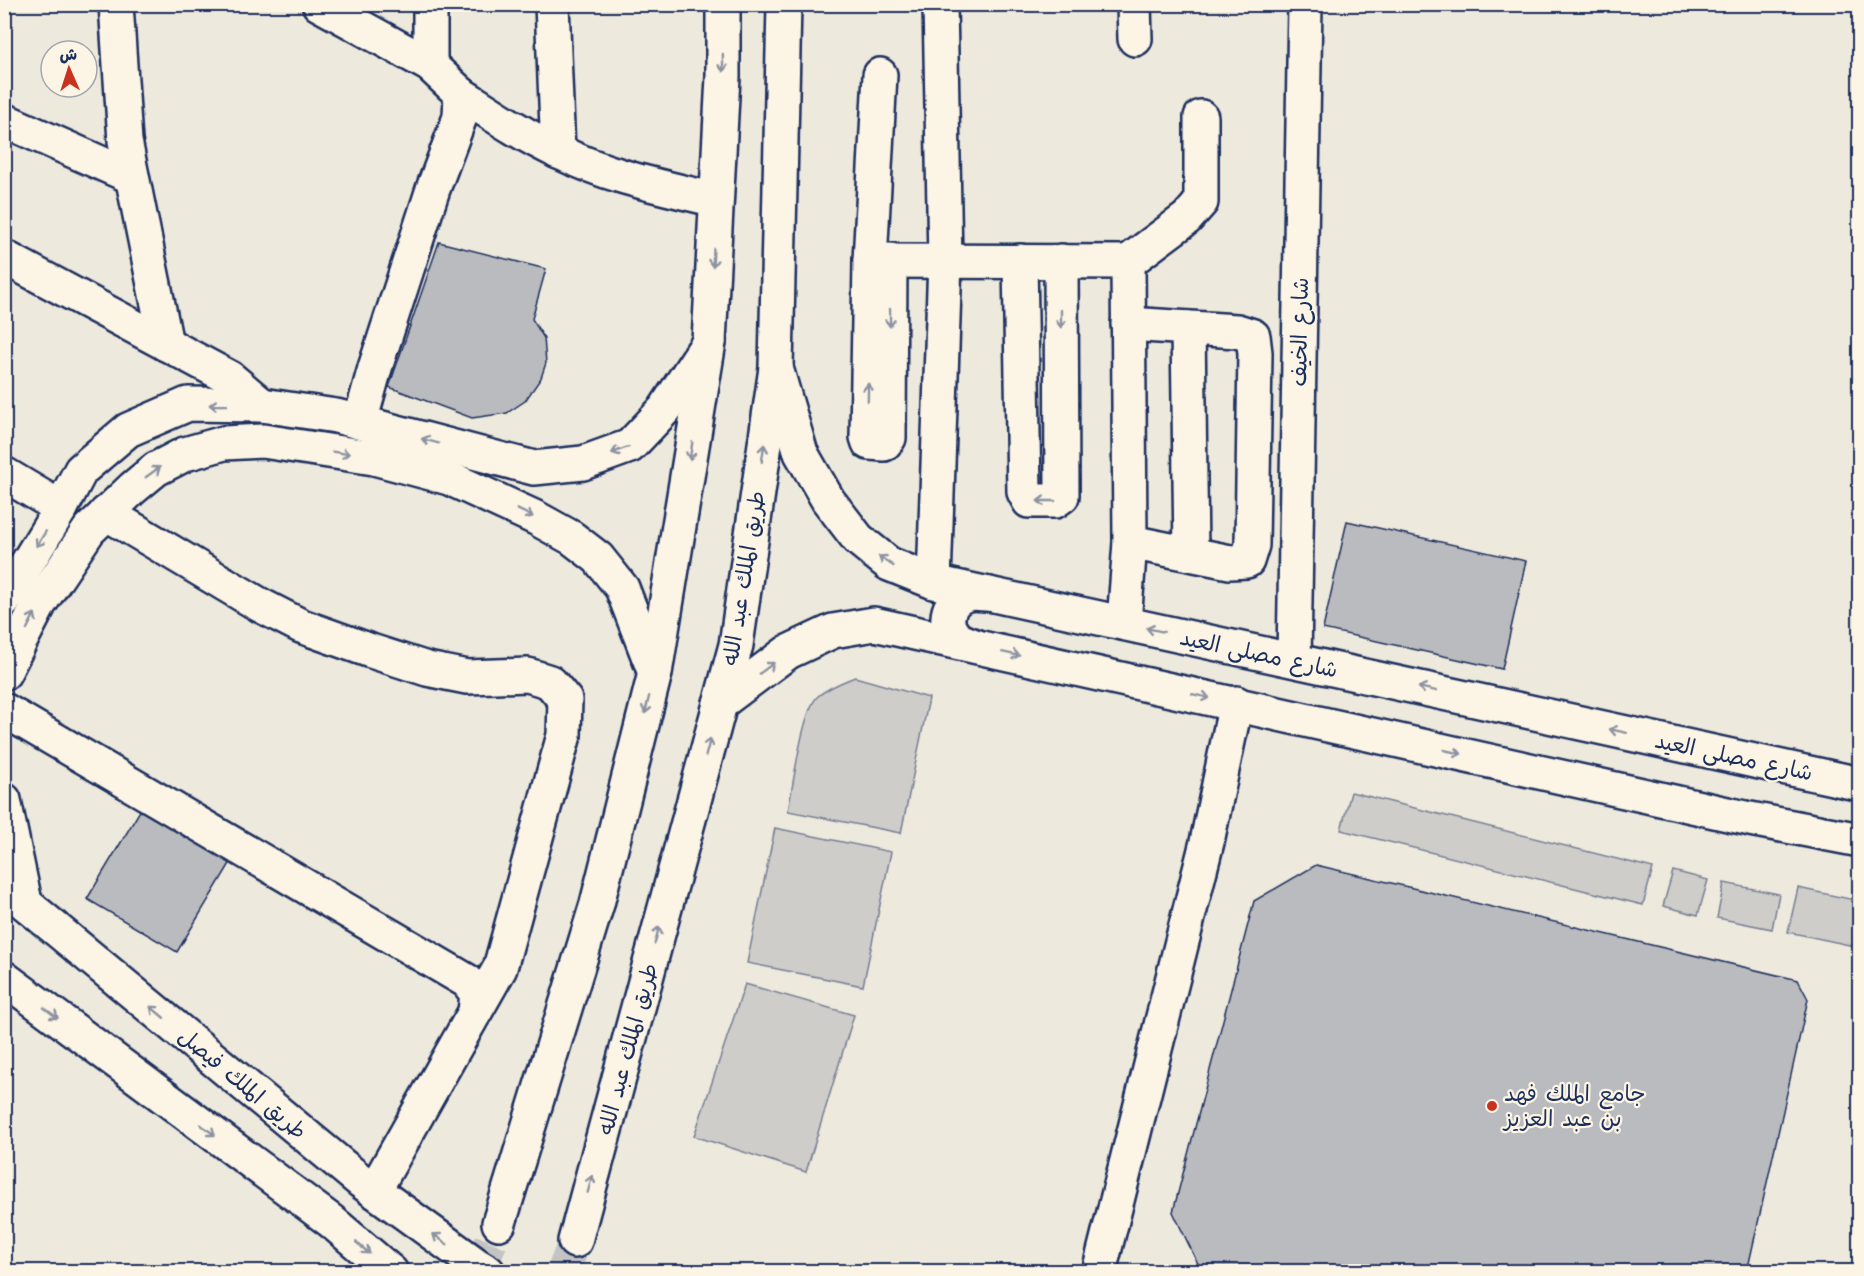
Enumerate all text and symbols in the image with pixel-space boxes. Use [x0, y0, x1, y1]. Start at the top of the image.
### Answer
north arrow [39, 39, 99, 99]
text: ش [59, 44, 78, 66]
one-way arrow [717, 52, 729, 72]
one-way arrow [708, 247, 719, 267]
street label: شارع الخيف [1284, 277, 1317, 387]
one-way arrow [884, 308, 896, 328]
one-way arrow [1055, 309, 1067, 329]
one-way arrow [862, 382, 874, 402]
one-way arrow [209, 399, 229, 411]
one-way arrow [421, 435, 440, 446]
one-way arrow [685, 441, 696, 461]
one-way arrow [758, 443, 769, 463]
one-way arrow [611, 446, 629, 457]
one-way arrow [331, 447, 350, 458]
one-way arrow [145, 466, 161, 478]
street label: طريق الملك عبد الله [715, 489, 774, 668]
one-way arrow [1036, 495, 1056, 507]
one-way arrow [516, 507, 534, 519]
one-way arrow [35, 530, 47, 547]
one-way arrow [877, 554, 894, 567]
one-way arrow [25, 612, 37, 630]
street label: شارع مصلى العيد [1177, 623, 1341, 686]
one-way arrow [1145, 624, 1165, 635]
one-way arrow [1000, 649, 1020, 660]
one-way arrow [758, 662, 774, 674]
one-way arrow [1418, 683, 1437, 695]
one-way arrow [1191, 690, 1210, 702]
one-way arrow [640, 695, 652, 714]
one-way arrow [1608, 725, 1628, 736]
street label: شارع مصلى العيد [1652, 726, 1816, 789]
one-way arrow [703, 738, 714, 757]
one-way arrow [1443, 747, 1462, 758]
one-way arrow [652, 926, 664, 945]
street label: طريق الملك عبد الله [591, 960, 666, 1139]
one-way arrow [149, 1005, 165, 1018]
one-way arrow [43, 1007, 59, 1019]
street label: طريق الملك فيصل [171, 1021, 313, 1147]
place label: جامع الملك فهد بن عبد العزيز [1502, 1079, 1646, 1135]
marker: جامع الملك فهد بن عبد العزيز [1485, 1099, 1499, 1113]
one-way arrow [199, 1123, 215, 1136]
one-way arrow [585, 1175, 597, 1194]
one-way arrow [432, 1232, 448, 1245]
one-way arrow [355, 1241, 371, 1254]

